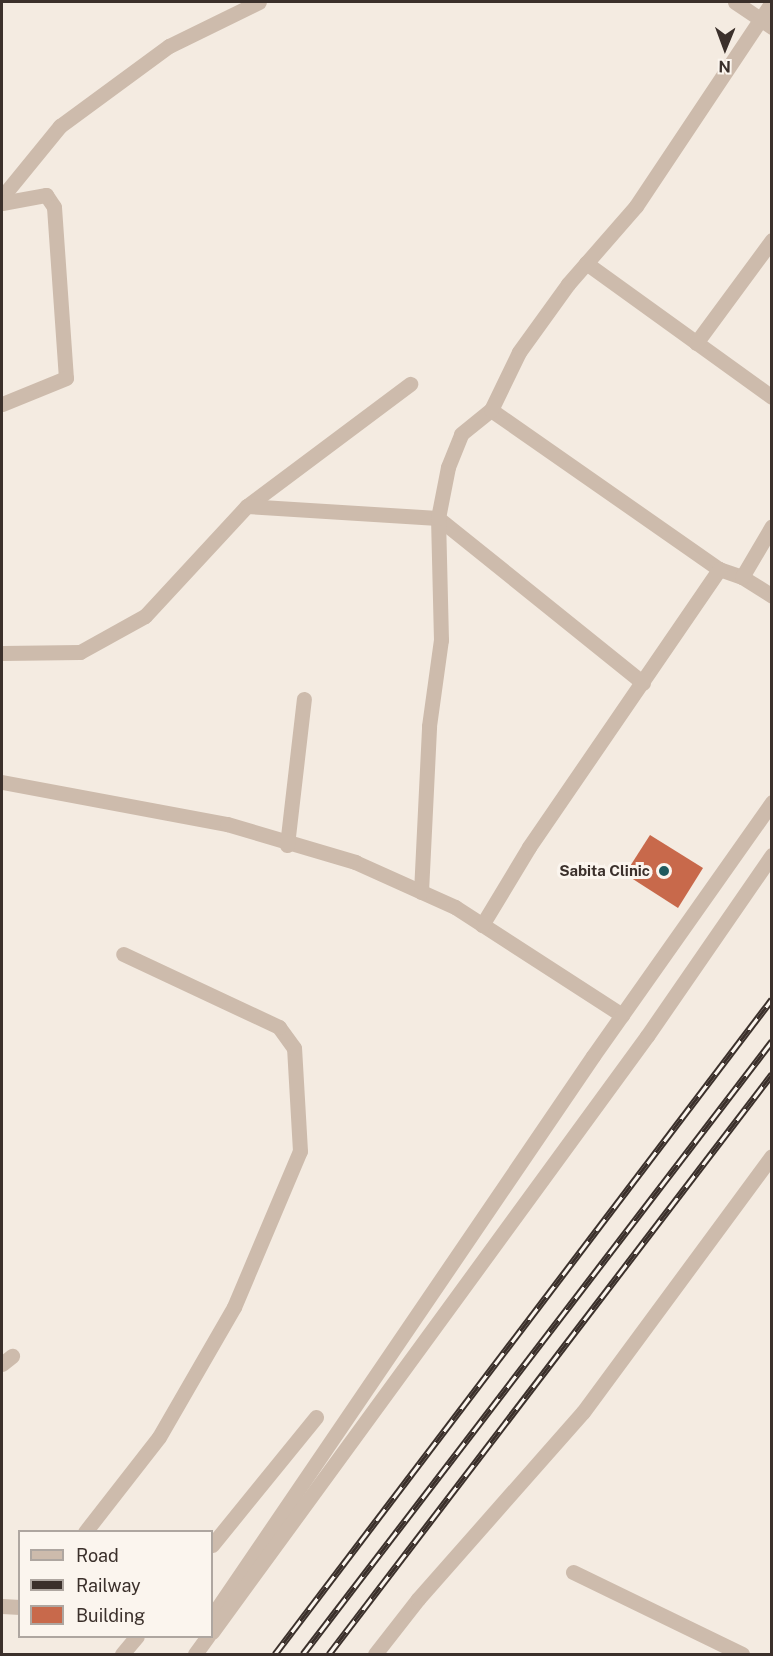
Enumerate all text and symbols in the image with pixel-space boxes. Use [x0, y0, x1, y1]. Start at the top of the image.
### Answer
north arrow [695, 18, 755, 78]
text: N [718, 57, 731, 76]
place label: Sabita Clinic [559, 862, 650, 880]
marker: Sabita Clinic [655, 862, 673, 880]
legend [18, 1530, 213, 1638]
text: Road [76, 1545, 119, 1566]
text: Railway [76, 1575, 141, 1596]
text: Building [76, 1605, 145, 1626]

